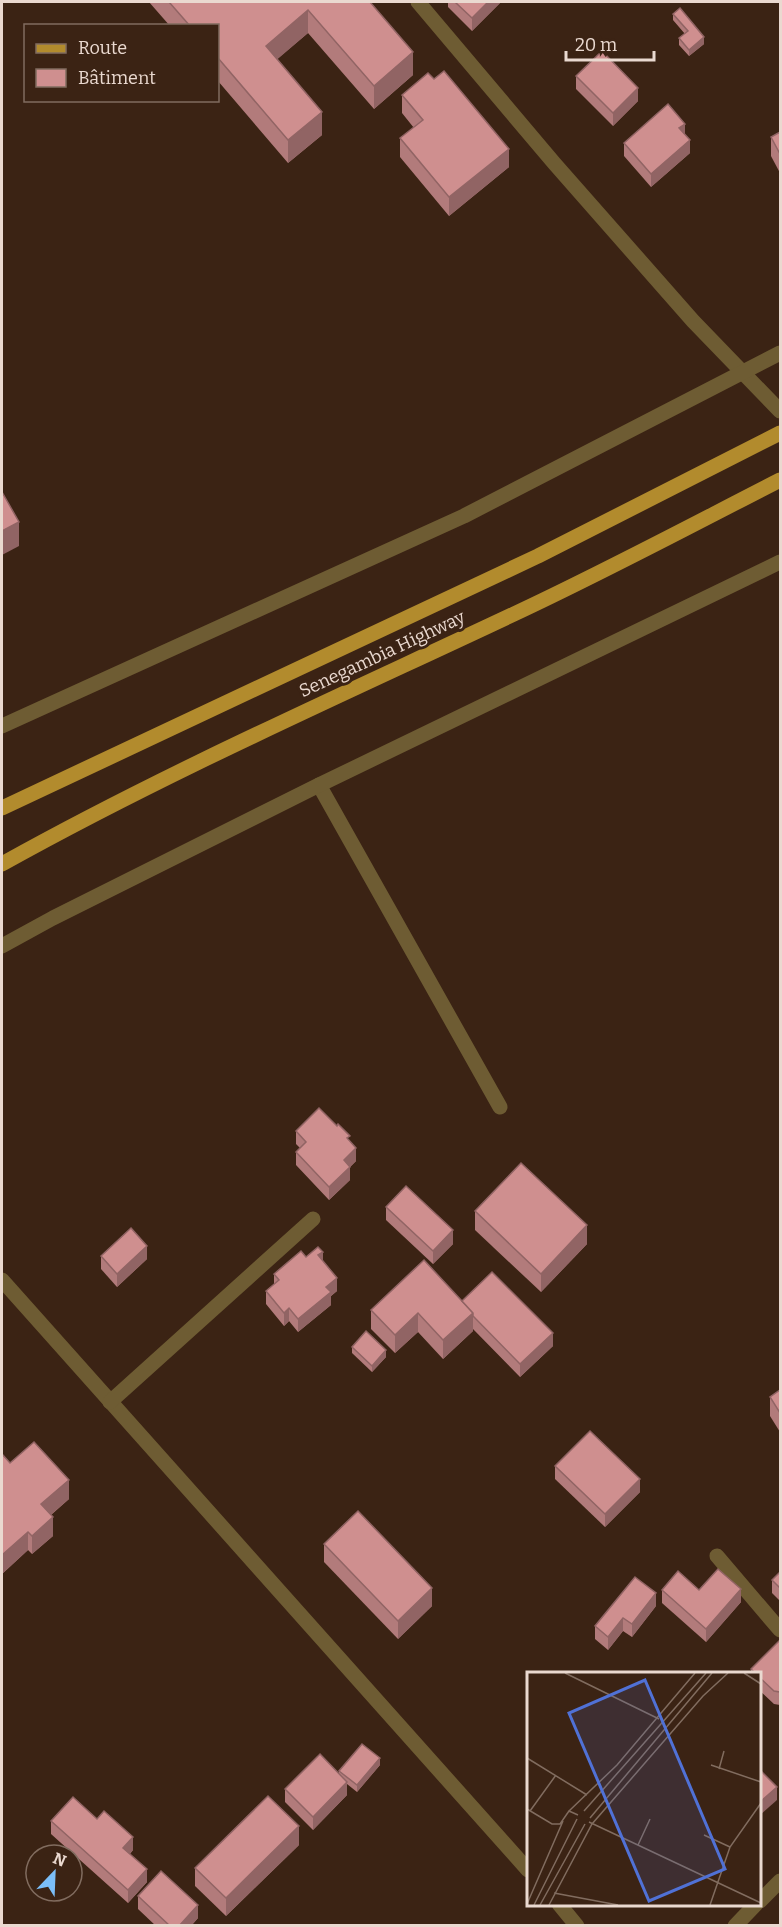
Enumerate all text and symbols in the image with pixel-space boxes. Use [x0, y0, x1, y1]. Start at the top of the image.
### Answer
legend [24, 24, 219, 102]
scale bar [566, 24, 654, 62]
text: 20 m [575, 34, 617, 56]
text: Route [78, 37, 127, 59]
text: Bâtiment [78, 67, 156, 89]
street label: Senegambia Highway [295, 606, 469, 702]
inset map [527, 1672, 761, 1906]
north arrow [24, 1843, 84, 1903]
text: N [50, 1848, 69, 1871]

